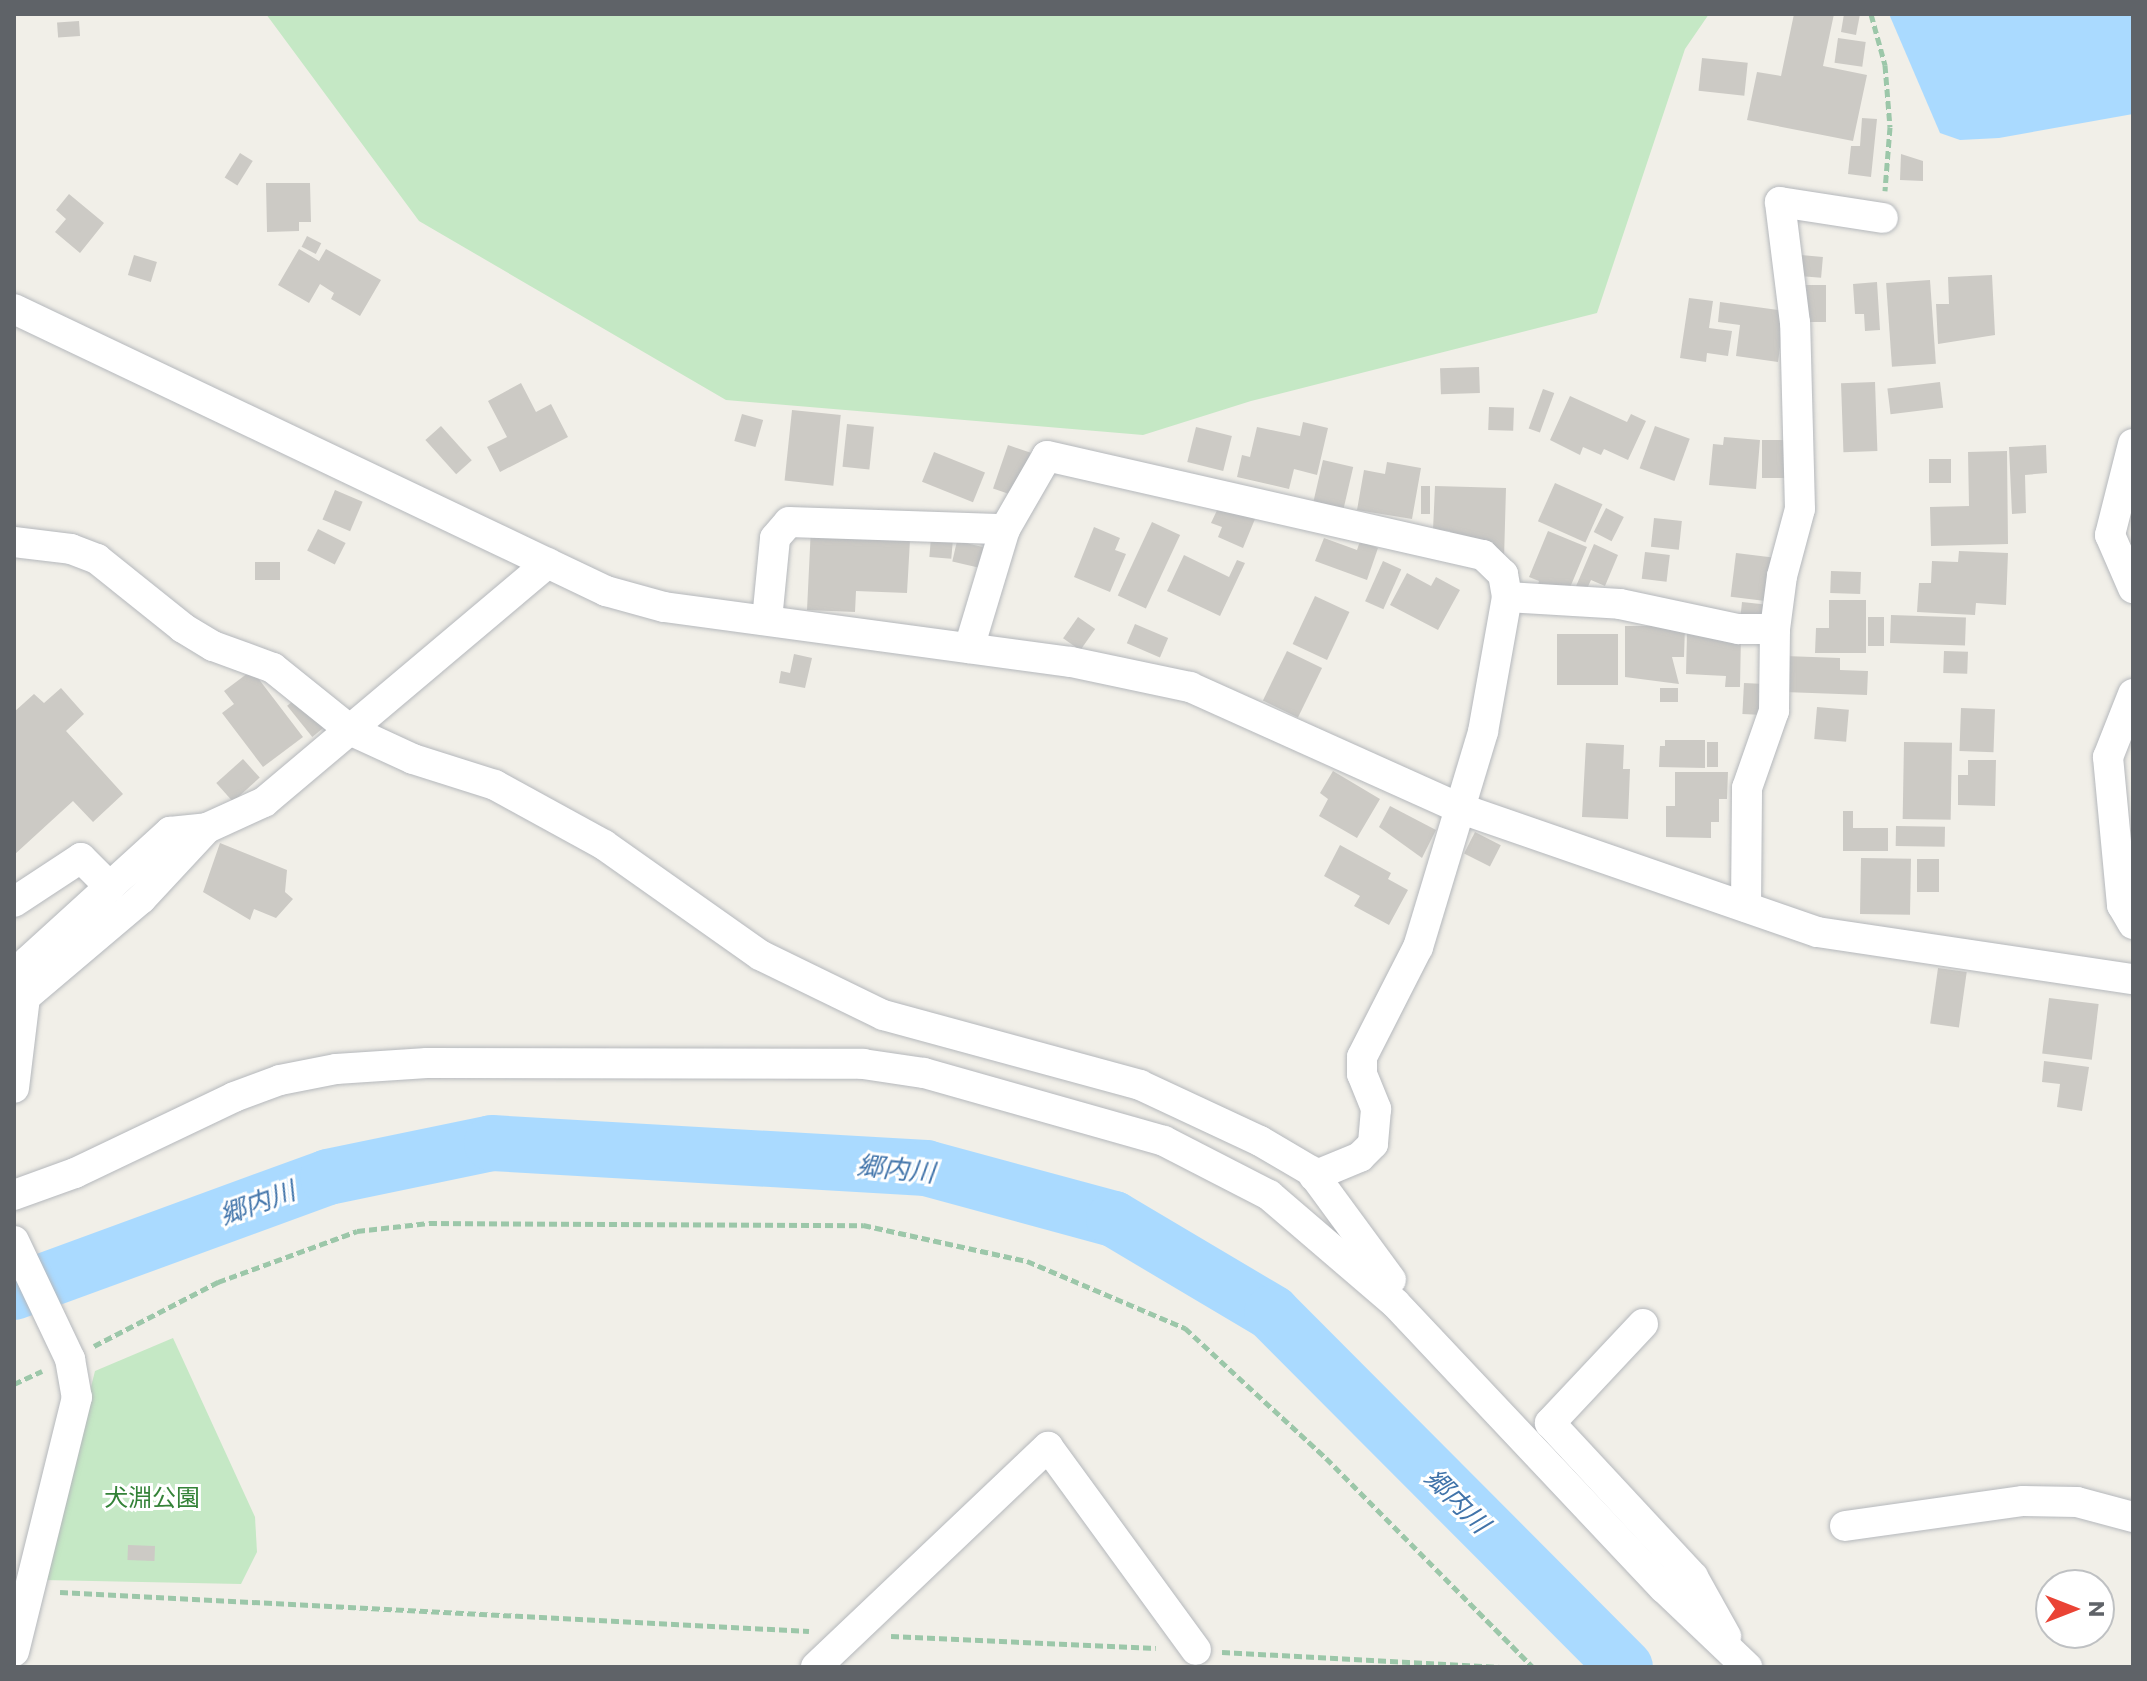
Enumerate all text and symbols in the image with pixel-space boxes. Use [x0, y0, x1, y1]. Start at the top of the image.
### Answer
water label: 郷内川 [856, 1148, 936, 1188]
water label: 郷内川 [215, 1174, 299, 1230]
water label: 郷内川 [1419, 1461, 1497, 1539]
park label: 犬淵公園 [104, 1483, 200, 1511]
north arrow [2035, 1569, 2115, 1649]
text: N [2084, 1601, 2111, 1617]

